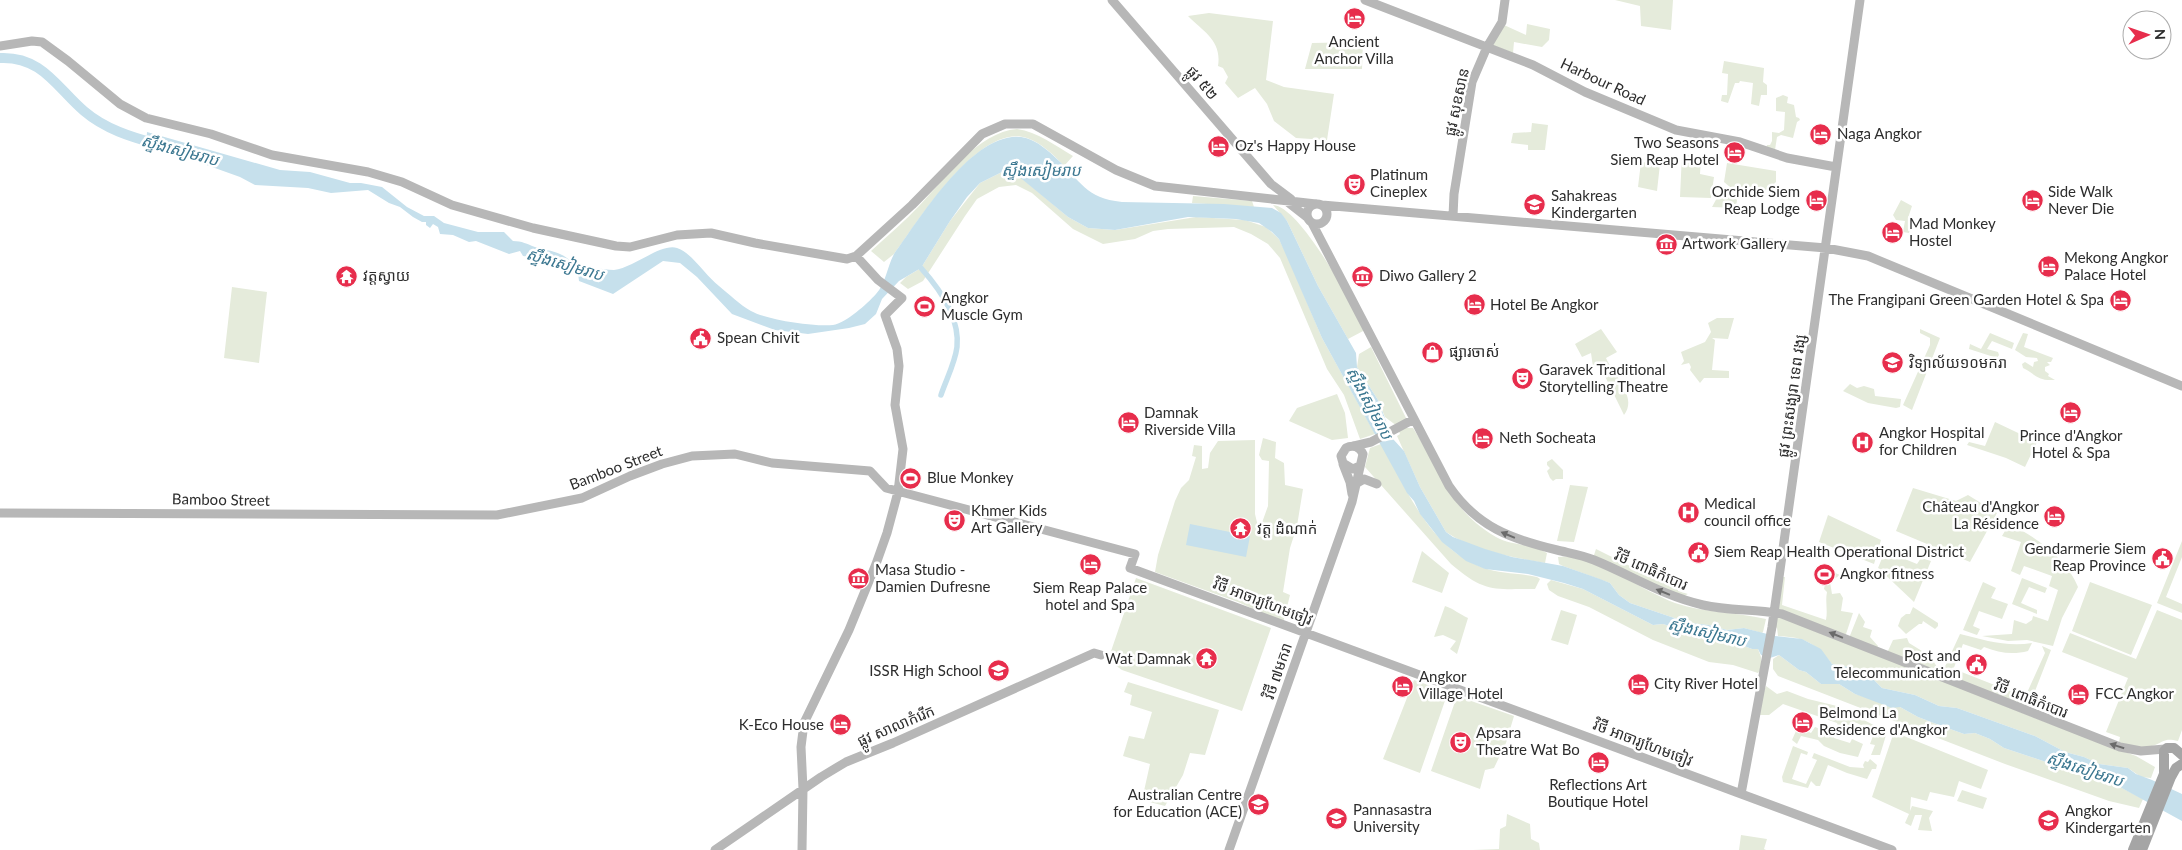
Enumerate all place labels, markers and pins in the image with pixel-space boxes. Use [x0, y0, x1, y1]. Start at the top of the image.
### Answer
hotel icon: Ancient Anchor Villa [1342, 7, 1366, 31]
place label: Ancient Anchor Villa [1314, 32, 1394, 67]
hotel icon: Naga Angkor [1809, 122, 1833, 146]
place label: Naga Angkor [1837, 124, 1922, 142]
place label: Two Seasons Siem Reap Hotel [1610, 133, 1719, 168]
hotel icon: Oz's Happy House [1207, 134, 1231, 158]
place label: Oz's Happy House [1235, 136, 1356, 154]
hotel icon: Two Seasons Siem Reap Hotel [1723, 140, 1747, 164]
place label: Platinum Cineplex [1370, 165, 1428, 200]
theatre icon: Platinum Cineplex [1342, 172, 1366, 196]
place label: Orchide Siem Reap Lodge [1712, 182, 1800, 217]
place label: Side Walk Never Die [2048, 182, 2114, 217]
place label: Sahakreas Kindergarten [1551, 186, 1637, 221]
hotel icon: Orchide Siem Reap Lodge [1804, 189, 1828, 213]
hotel icon: Side Walk Never Die [2020, 189, 2044, 213]
school or university icon: Sahakreas Kindergarten [1523, 193, 1547, 217]
place label: Mad Monkey Hostel [1909, 214, 1996, 249]
hotel icon: Mad Monkey Hostel [1881, 221, 1905, 245]
museum icon: Artwork Gallery [1654, 232, 1678, 256]
place label: Artwork Gallery [1682, 234, 1787, 252]
place label: Mekong Angkor Palace Hotel [2064, 248, 2169, 283]
hotel icon: Mekong Angkor Palace Hotel [2036, 255, 2060, 279]
temple icon: វត្តស្វាយ [335, 264, 359, 288]
museum icon: Diwo Gallery 2 [1351, 264, 1375, 288]
place label: វត្តស្វាយ [363, 266, 410, 285]
place label: Diwo Gallery 2 [1379, 266, 1477, 284]
place label: Angkor Muscle Gym [941, 288, 1023, 323]
hotel icon: The Frangipani Green Garden Hotel & Spa [2108, 288, 2132, 312]
place label: The Frangipani Green Garden Hotel & Spa [1828, 290, 2104, 308]
hotel icon: Hotel Be Angkor [1462, 293, 1486, 317]
sports icon: Angkor Muscle Gym [913, 295, 937, 319]
place label: Hotel Be Angkor [1490, 295, 1599, 313]
public building icon: Spean Chivit [689, 326, 713, 350]
place label: Spean Chivit [717, 328, 800, 346]
shop icon: ផ្សារចាស់ [1421, 340, 1445, 364]
place label: ផ្សារចាស់ [1449, 342, 1499, 361]
school or university icon: វិទ្យាល័យ១០មករា [1881, 351, 1905, 375]
place label: វិទ្យាល័យ១០មករា [1909, 353, 2007, 372]
place label: Garavek Traditional Storytelling Theatre [1539, 360, 1668, 395]
theatre icon: Garavek Traditional Storytelling Theatre [1511, 367, 1535, 391]
hotel icon: Prince d'Angkor Hotel & Spa [2059, 401, 2083, 425]
place label: Damnak Riverside Villa [1144, 403, 1236, 438]
hotel icon: Damnak Riverside Villa [1116, 410, 1140, 434]
place label: Angkor Hospital for Children [1879, 423, 1985, 458]
hotel icon: Neth Socheata [1471, 426, 1495, 450]
place label: Prince d'Angkor Hotel & Spa [2019, 426, 2123, 461]
place label: Neth Socheata [1499, 428, 1596, 446]
hospital icon: Angkor Hospital for Children [1851, 430, 1875, 454]
sports icon: Blue Monkey [899, 466, 923, 490]
place label: Blue Monkey [927, 468, 1014, 486]
place label: Medical council office [1704, 494, 1791, 529]
place label: Château d'Angkor La Résidence [1922, 497, 2040, 532]
place label: Khmer Kids Art Gallery [971, 501, 1047, 536]
hospital icon: Medical council office [1676, 501, 1700, 525]
hotel icon: Château d'Angkor La Résidence [2043, 504, 2067, 528]
theatre icon: Khmer Kids Art Gallery [943, 508, 967, 532]
temple icon: វត្ត ដំំណាក់ [1229, 517, 1253, 541]
place label: វត្ត ដំំណាក់ [1257, 519, 1317, 538]
place label: Gendarmerie Siem Reap Province [2025, 539, 2146, 574]
public building icon: Siem Reap Health Operational District [1686, 540, 1710, 564]
place label: Siem Reap Health Operational District [1714, 542, 1965, 560]
public building icon: Gendarmerie Siem Reap Province [2150, 546, 2174, 570]
hotel icon: Siem Reap Palace hotel and Spa [1078, 553, 1102, 577]
place label: Masa Studio - Damien Dufresne [875, 560, 991, 595]
sports icon: Angkor fitness [1812, 562, 1836, 586]
place label: Angkor fitness [1840, 564, 1934, 582]
museum icon: Masa Studio - Damien Dufresne [847, 567, 871, 591]
place label: Siem Reap Palace hotel and Spa [1033, 578, 1147, 613]
place label: Post and Telecommunication [1833, 646, 1961, 681]
temple icon: Wat Damnak [1195, 647, 1219, 671]
place label: Wat Damnak [1105, 649, 1191, 667]
public building icon: Post and Telecommunication [1965, 653, 1989, 677]
school or university icon: ISSR High School [986, 659, 1010, 683]
place label: ISSR High School [869, 661, 982, 679]
place label: Angkor Village Hotel [1419, 667, 1503, 702]
hotel icon: City River Hotel [1626, 672, 1650, 696]
hotel icon: Angkor Village Hotel [1391, 674, 1415, 698]
place label: City River Hotel [1654, 674, 1758, 692]
hotel icon: FCC Angkor [2067, 682, 2091, 706]
place label: FCC Angkor [2095, 684, 2175, 702]
place label: Belmond La Residence d'Angkor [1819, 703, 1948, 738]
hotel icon: Belmond La Residence d'Angkor [1791, 710, 1815, 734]
hotel icon: K-Eco House [828, 713, 852, 737]
place label: K-Eco House [739, 715, 824, 733]
place label: Apsara Theatre Wat Bo [1476, 723, 1580, 758]
theatre icon: Apsara Theatre Wat Bo [1448, 730, 1472, 754]
hotel icon: Reflections Art Boutique Hotel [1586, 750, 1610, 774]
place label: Reflections Art Boutique Hotel [1548, 775, 1648, 810]
place label: Australian Centre for Education (ACE) [1113, 785, 1242, 820]
school or university icon: Australian Centre for Education (ACE) [1246, 792, 1270, 816]
place label: Pannasastra University [1353, 800, 1432, 835]
place label: Angkor Kindergarten [2065, 801, 2151, 836]
school or university icon: Pannasastra University [1325, 807, 1349, 831]
school or university icon: Angkor Kindergarten [2037, 808, 2061, 832]

